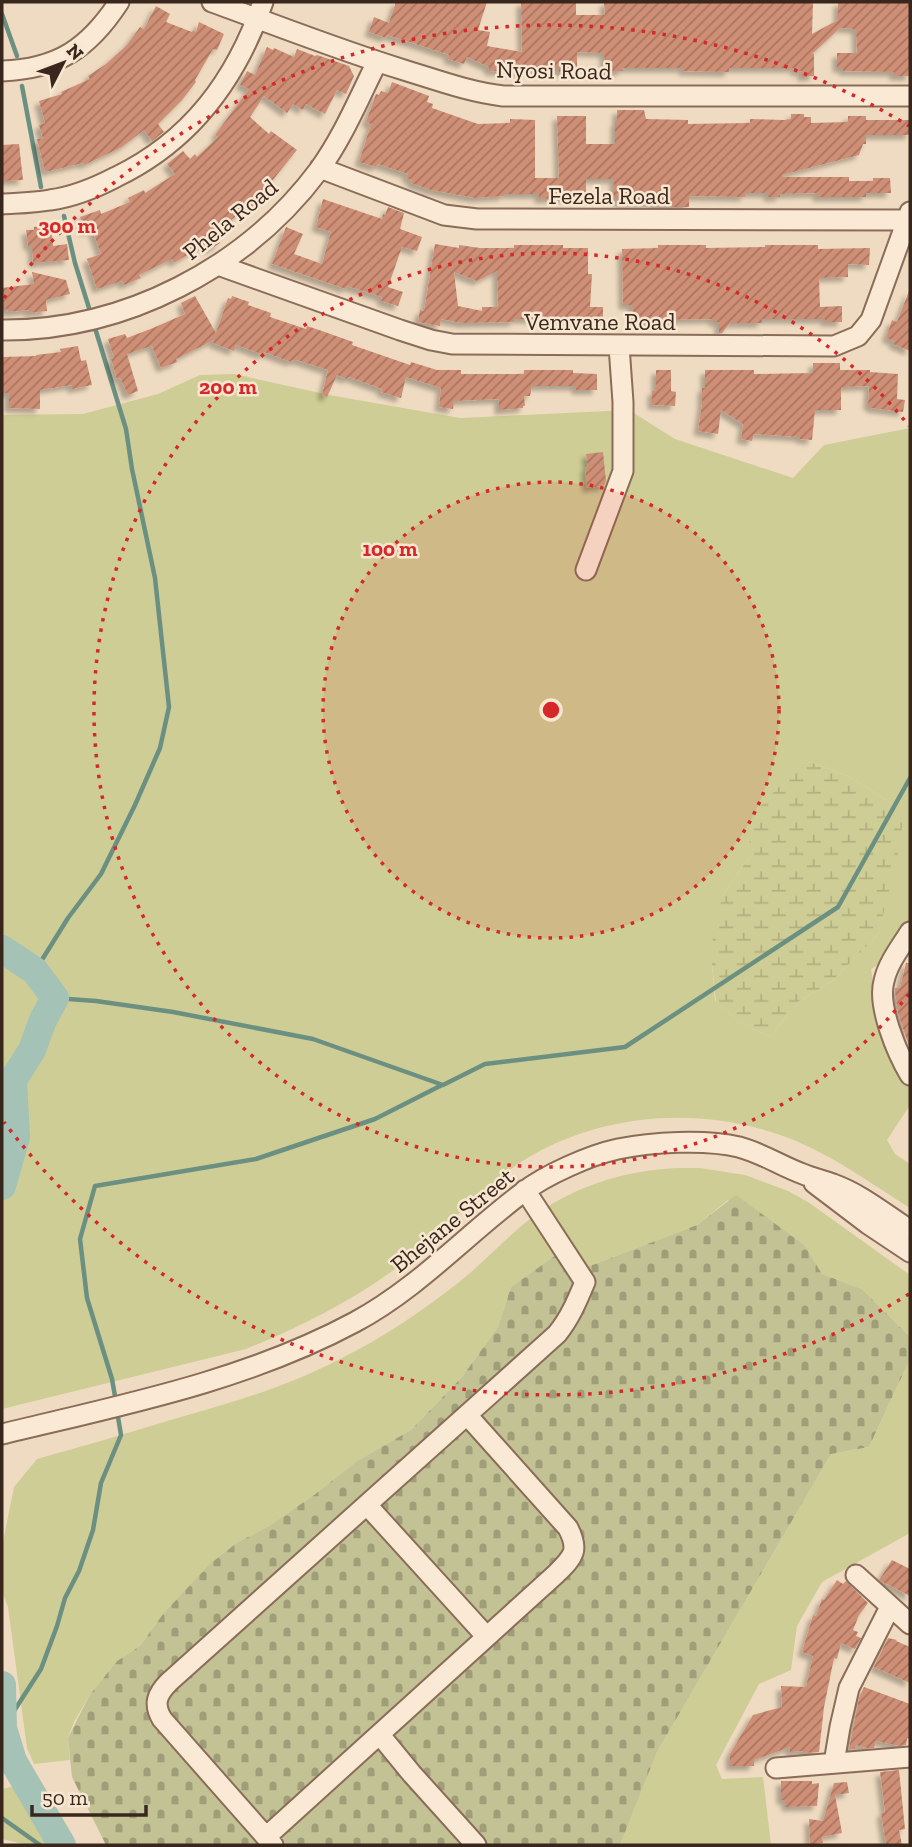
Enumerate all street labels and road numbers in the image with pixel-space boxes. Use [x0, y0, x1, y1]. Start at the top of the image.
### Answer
street label: Nyosi Road [496, 54, 612, 86]
street label: Phela Road [177, 172, 283, 266]
street label: Fezela Road [548, 181, 670, 210]
street label: Vemvane Road [523, 307, 676, 336]
street label: Bhejane Street [384, 1161, 520, 1279]

